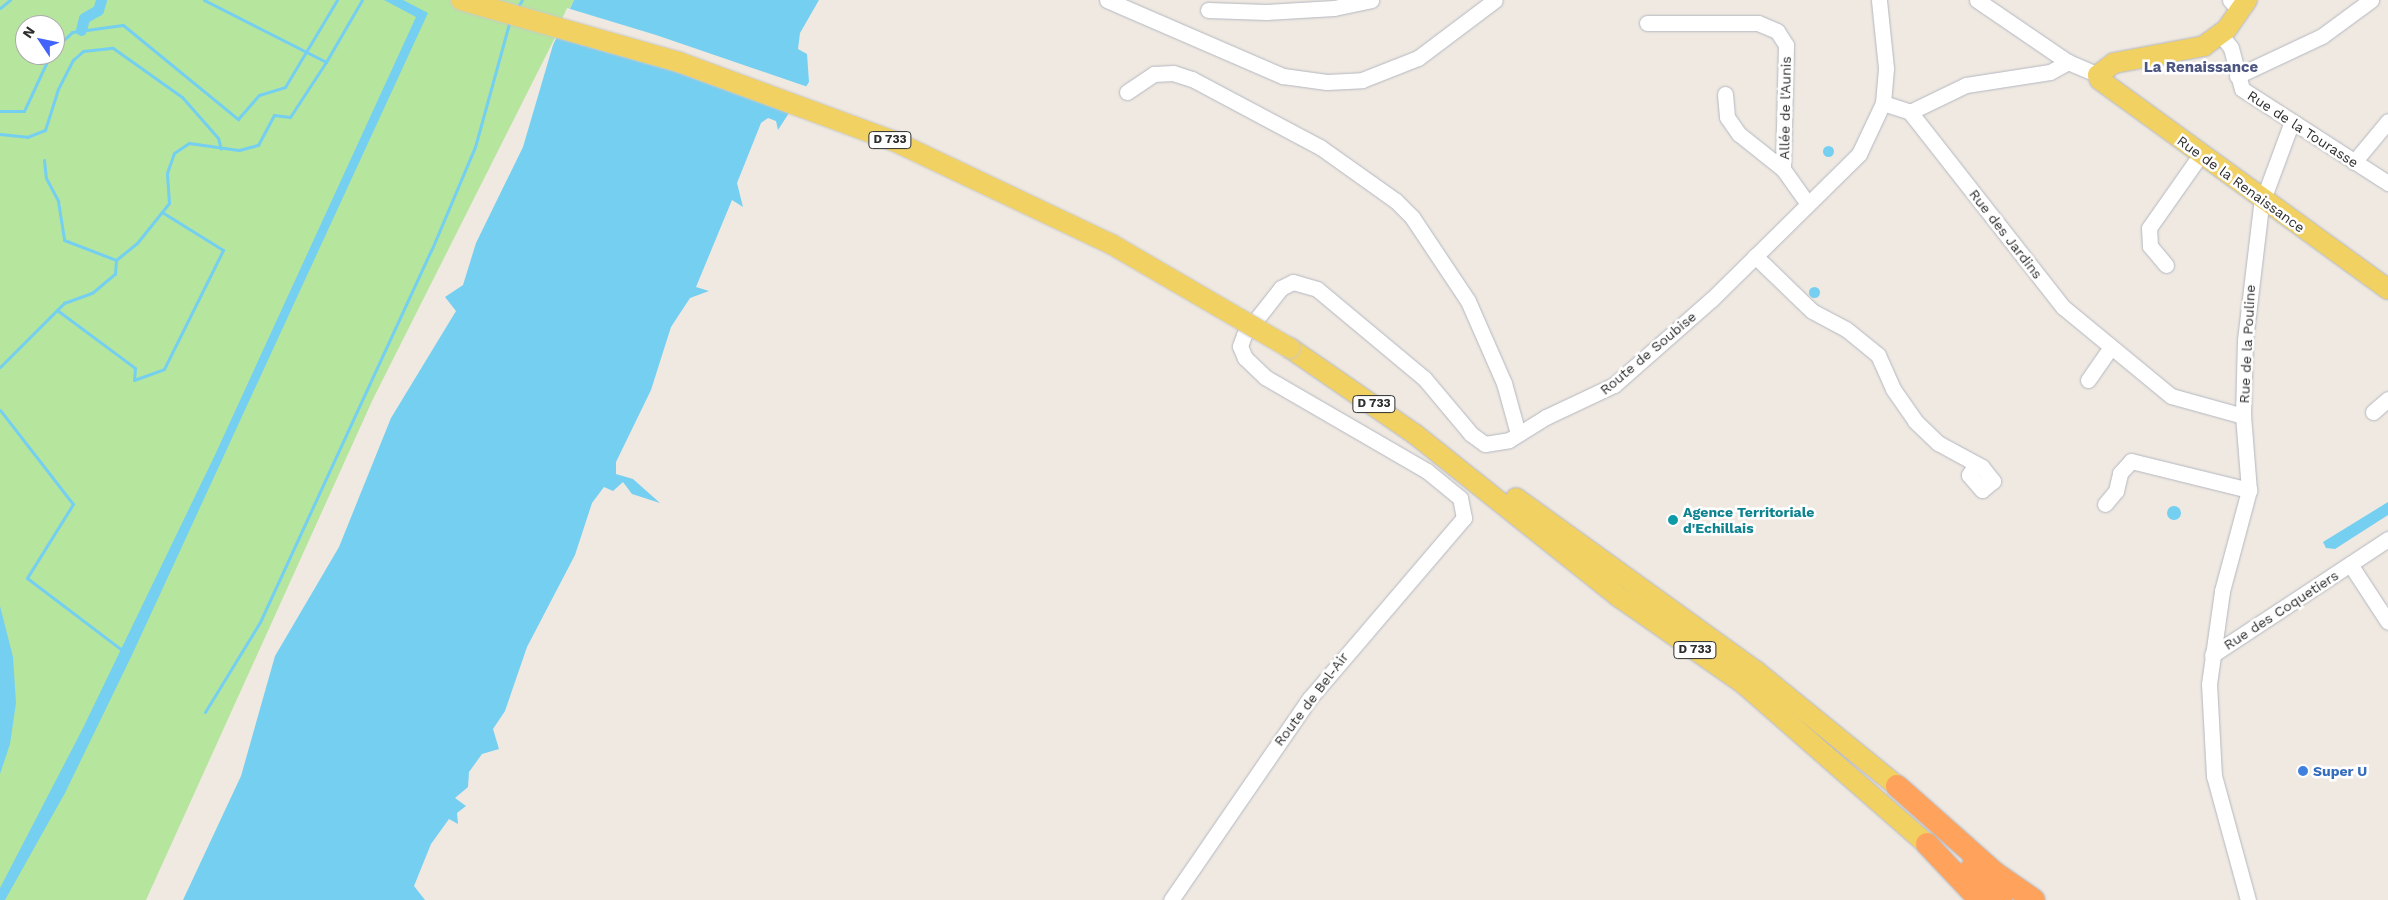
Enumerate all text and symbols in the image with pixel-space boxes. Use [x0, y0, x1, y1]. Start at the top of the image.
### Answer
north arrow [15, 15, 65, 65]
text: N [19, 23, 38, 41]
street label: Allée de l'Aunis [1776, 56, 1794, 160]
district label: La Renaissance [2144, 59, 2258, 77]
street label: Rue de la Tourasse [2244, 87, 2362, 171]
road number: D 733 [868, 130, 912, 150]
street label: Rue de la Renaissance [2174, 132, 2308, 236]
street label: Rue des Jardins [1966, 186, 2046, 282]
street label: Rue de la Pouline [2235, 284, 2259, 404]
street label: Route de Soubise [1596, 308, 1700, 398]
road number: D 733 [1352, 394, 1396, 414]
place label: Agence Territoriale d'Echillais [1683, 504, 1815, 536]
marker: Agence Territoriale d'Echillais [1667, 514, 1679, 526]
street label: Rue des Coquetiers [2220, 567, 2342, 653]
road number: D 733 [1672, 640, 1718, 660]
street label: Route de Bel-Air [1270, 649, 1352, 749]
place label: Super U [2313, 763, 2368, 779]
marker: Super U [2297, 765, 2309, 777]

